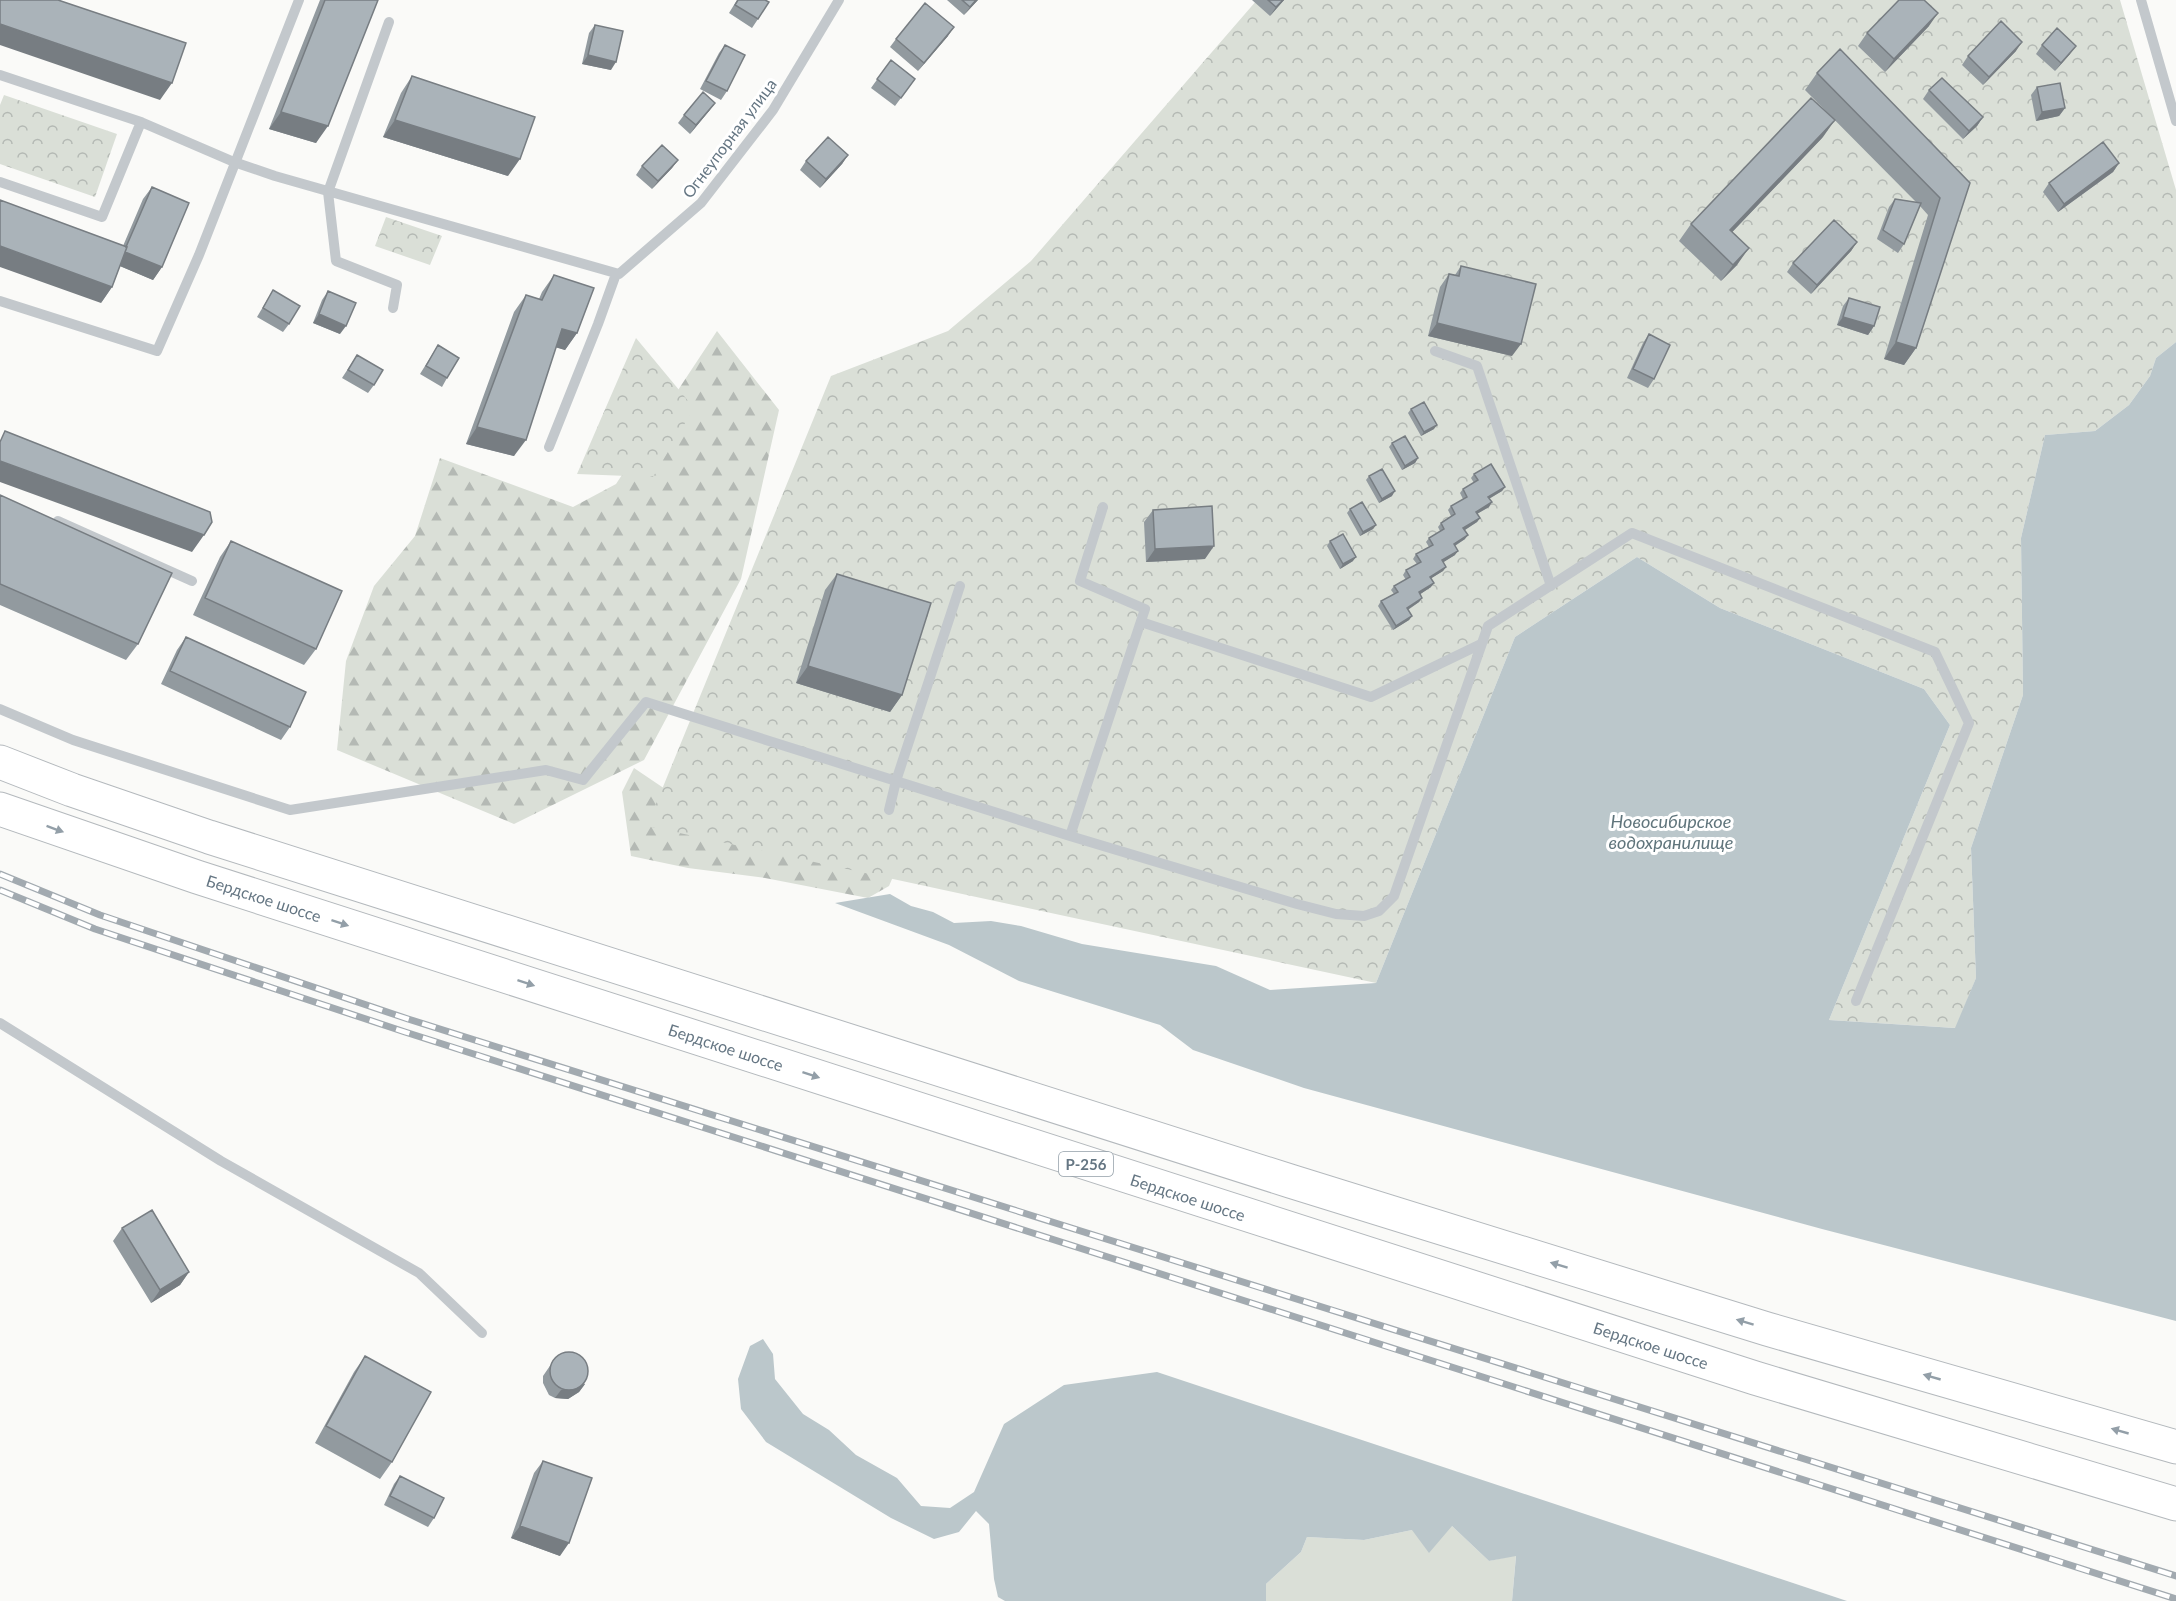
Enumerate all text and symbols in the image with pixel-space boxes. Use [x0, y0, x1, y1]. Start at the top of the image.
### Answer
street label: Огнеупорная улица [678, 75, 780, 201]
water label: Новосибирское водохранилище [1609, 810, 1733, 853]
one-way arrow [46, 825, 64, 834]
street label: Бердское шоссе [204, 870, 324, 926]
one-way arrow [331, 919, 349, 928]
one-way arrow [517, 978, 535, 988]
street label: Бердское шоссе [666, 1019, 786, 1075]
one-way arrow [802, 1071, 820, 1080]
road number: Р-256 [1059, 1152, 1113, 1176]
street label: Бердское шоссе [1128, 1169, 1248, 1225]
one-way arrow [1550, 1259, 1568, 1269]
street label: Бердское шоссе [1591, 1317, 1711, 1373]
one-way arrow [1736, 1317, 1754, 1326]
one-way arrow [1923, 1372, 1941, 1381]
one-way arrow [2111, 1426, 2129, 1435]

